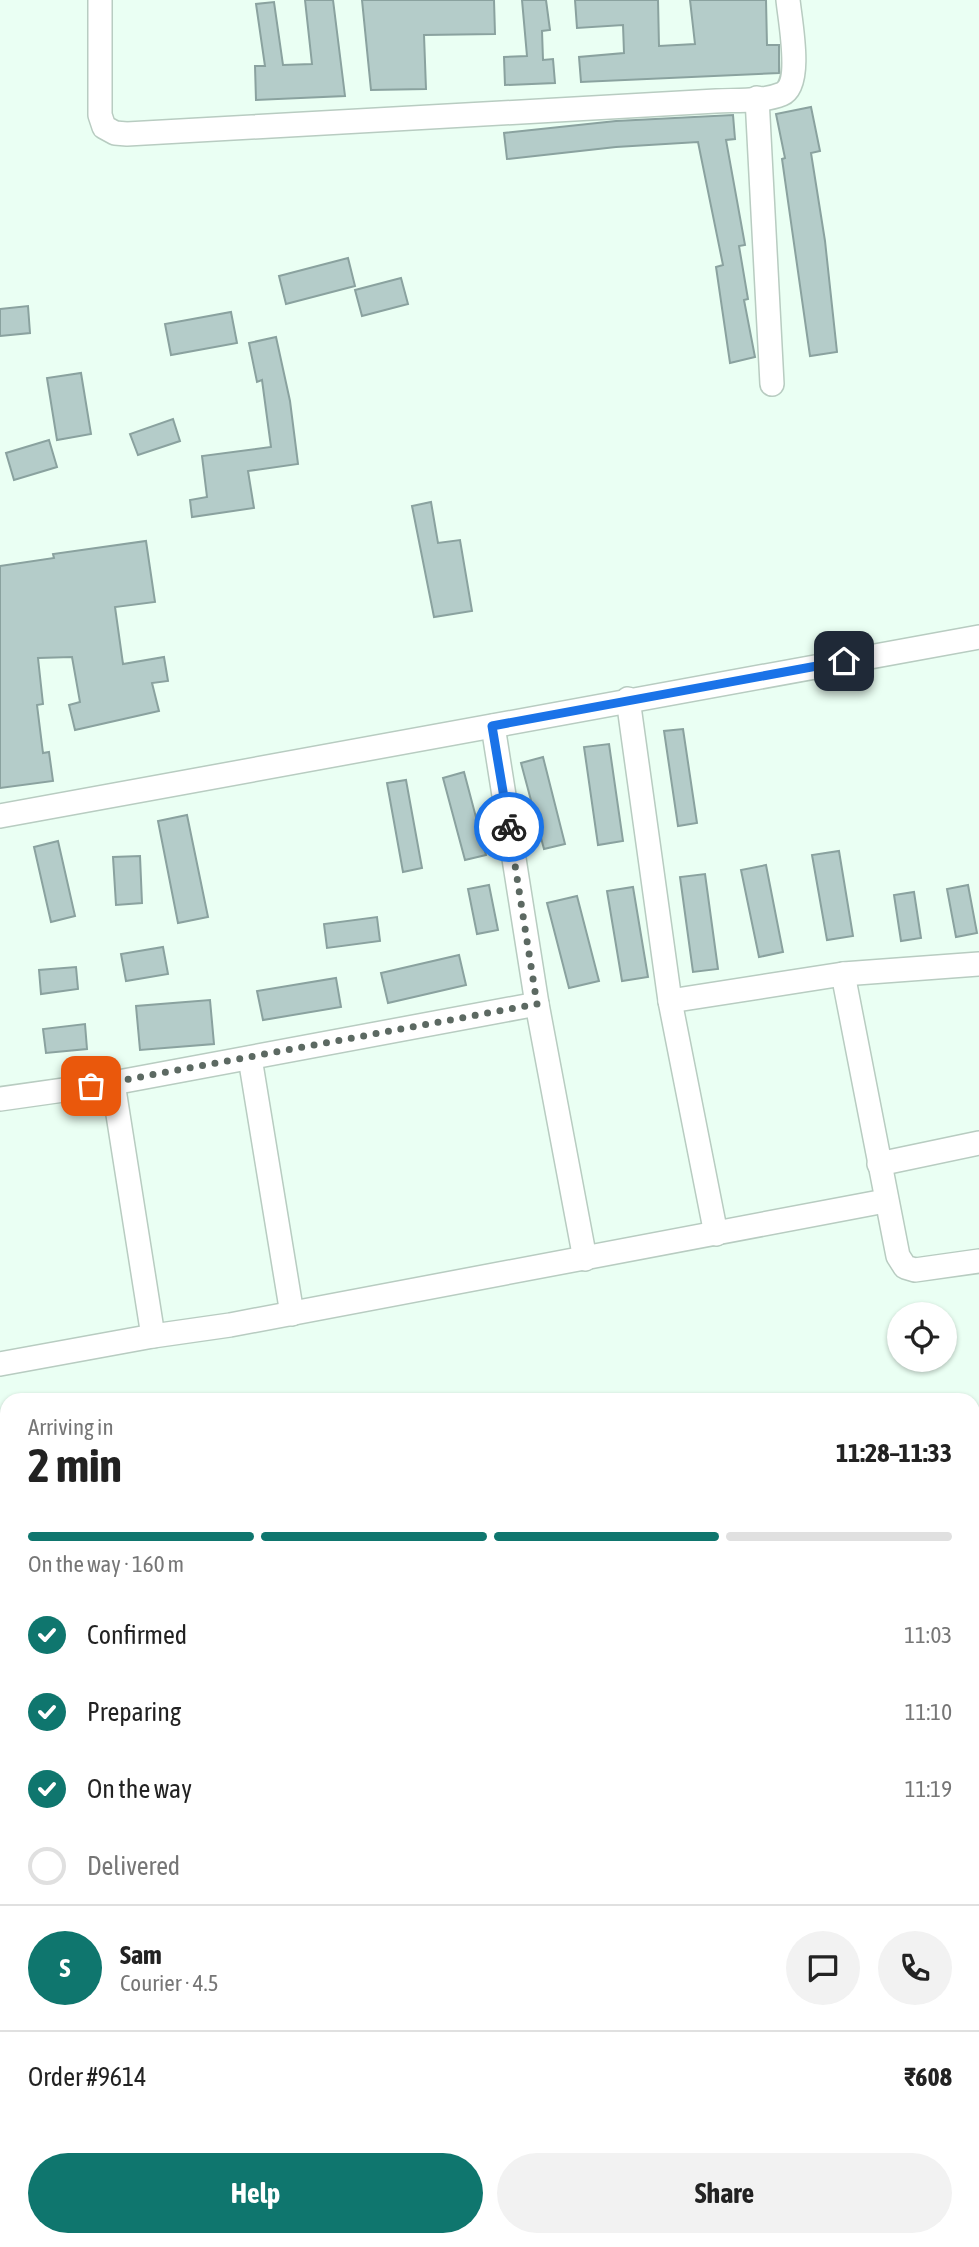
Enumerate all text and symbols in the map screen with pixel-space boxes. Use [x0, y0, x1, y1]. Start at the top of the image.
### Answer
pin [814, 631, 874, 691]
icon: home [825, 642, 863, 680]
courier [474, 792, 544, 862]
icon: bike [490, 808, 528, 846]
pin [61, 1056, 121, 1116]
icon: bag [72, 1067, 110, 1105]
map controls [887, 1302, 957, 1372]
button: locate [887, 1302, 957, 1372]
text: Arriving in [28, 1414, 114, 1440]
text: 11:28–11:33 [836, 1438, 952, 1468]
text: 2 min [28, 1439, 122, 1492]
text: On the way · 160 m [28, 1551, 184, 1577]
icon: check [28, 1616, 66, 1654]
text: Confirmed [87, 1620, 187, 1650]
text: 11:03 [904, 1622, 952, 1648]
icon: check [28, 1693, 66, 1731]
text: Preparing [87, 1697, 181, 1727]
text: 11:10 [905, 1699, 952, 1725]
icon: check [28, 1770, 66, 1808]
text: On the way [87, 1774, 192, 1804]
text: 11:19 [905, 1776, 952, 1802]
text: Delivered [87, 1851, 180, 1881]
button: chat [786, 1931, 860, 2005]
button: phone [878, 1931, 952, 2005]
text: Sam [120, 1940, 162, 1970]
text: S [60, 1953, 70, 1983]
text: Courier · 4.5 [120, 1970, 219, 1996]
text: Order #9614 [28, 2062, 147, 2092]
text: ₹608 [904, 2062, 952, 2092]
button: Help [28, 2153, 483, 2233]
button: Share [497, 2153, 952, 2233]

